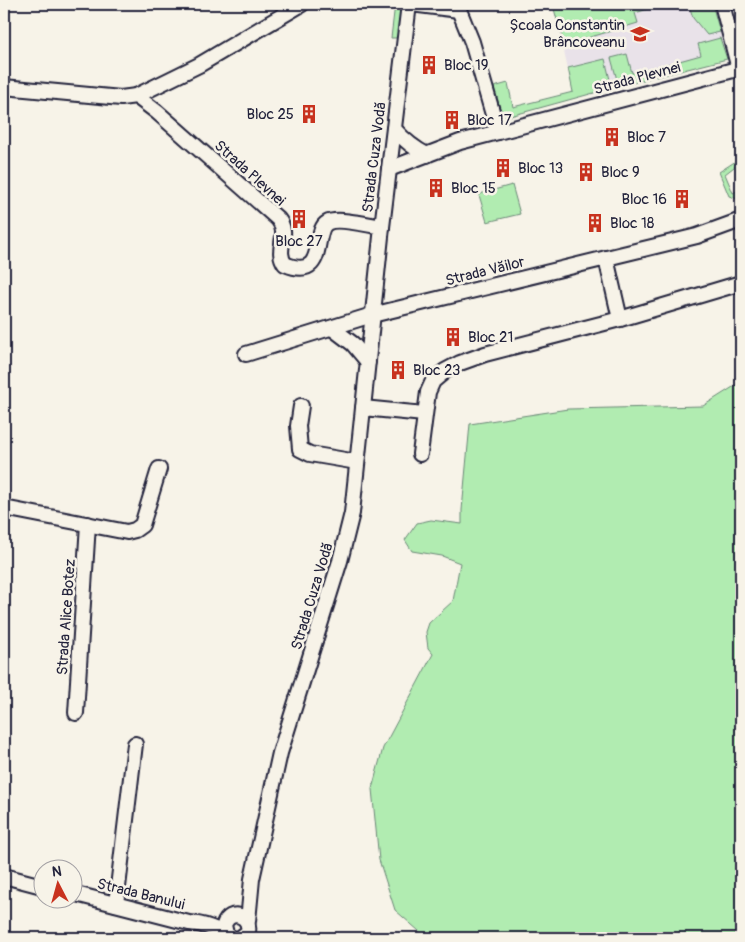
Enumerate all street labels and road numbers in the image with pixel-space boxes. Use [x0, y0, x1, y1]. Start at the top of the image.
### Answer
street label: Strada Plevnei [592, 58, 683, 99]
street label: Strada Cuza Vodă [358, 100, 391, 214]
street label: Strada Plevnei [210, 136, 289, 211]
street label: Strada Văilor [443, 252, 527, 291]
street label: Strada Cuza Vodă [287, 540, 338, 652]
street label: Strada Alice Botez [53, 558, 80, 676]
street label: Strada Banului [95, 874, 187, 915]

